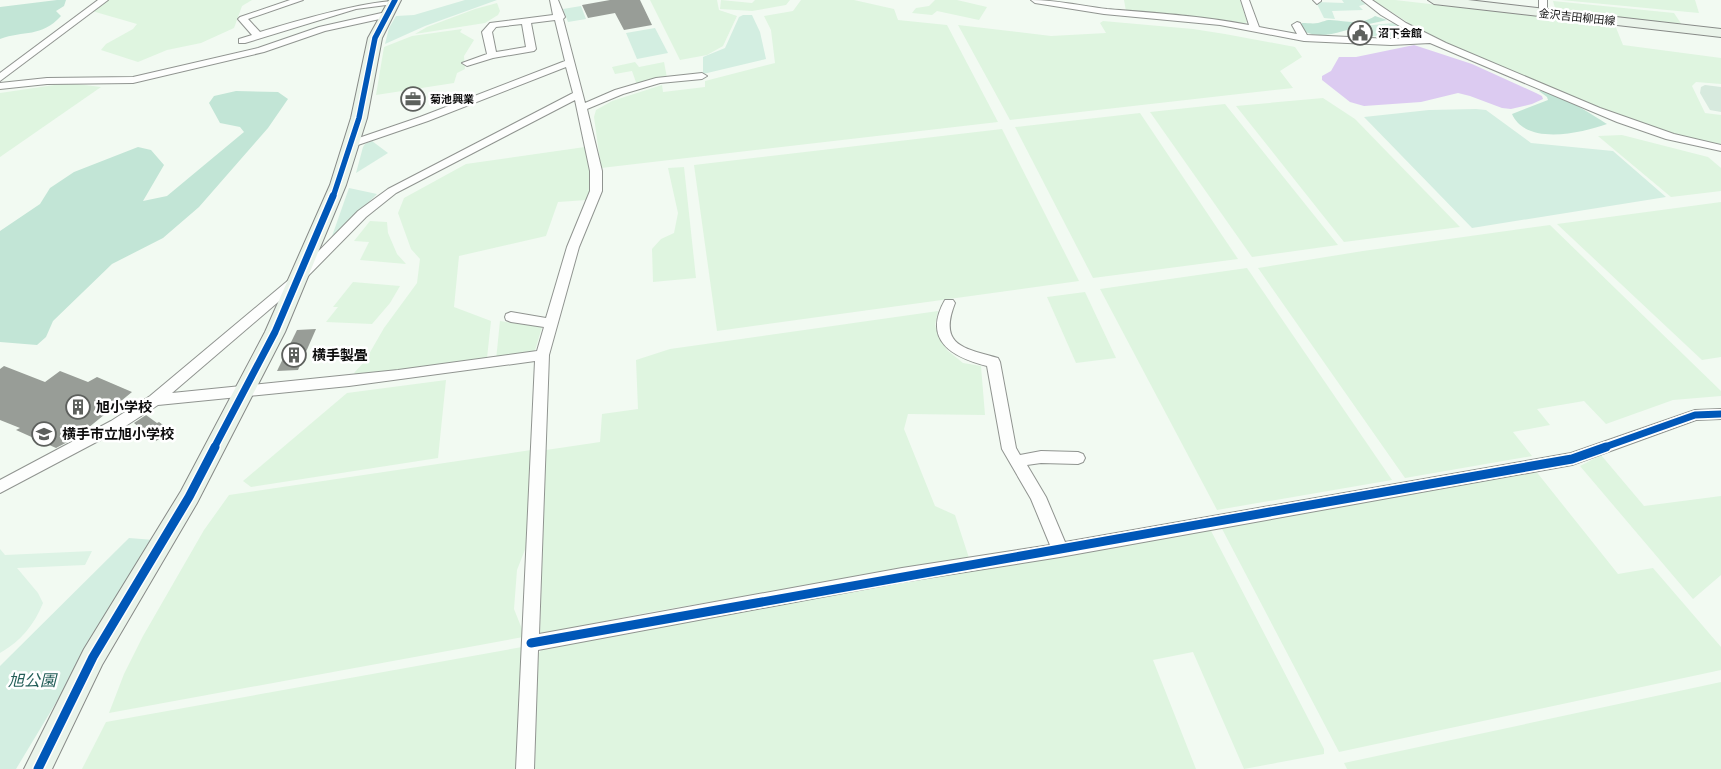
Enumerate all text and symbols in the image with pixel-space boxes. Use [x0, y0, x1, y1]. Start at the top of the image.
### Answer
street label: 金沢吉田柳田線 [1538, 6, 1616, 28]
public building icon: 沼下会館 [1347, 20, 1373, 46]
place label: 沼下会館 [1378, 26, 1422, 40]
office icon: 菊池興業 [400, 86, 426, 112]
place label: 菊池興業 [430, 92, 474, 106]
building icon: 横手製畳 [281, 342, 307, 368]
place label: 横手製畳 [312, 345, 368, 364]
building icon: 旭小学校 [65, 394, 91, 420]
place label: 旭小学校 [96, 397, 152, 416]
school or university icon: 横手市立旭小学校 [31, 421, 57, 447]
place label: 横手市立旭小学校 [62, 424, 174, 443]
park label: 旭公園 [8, 669, 58, 691]

